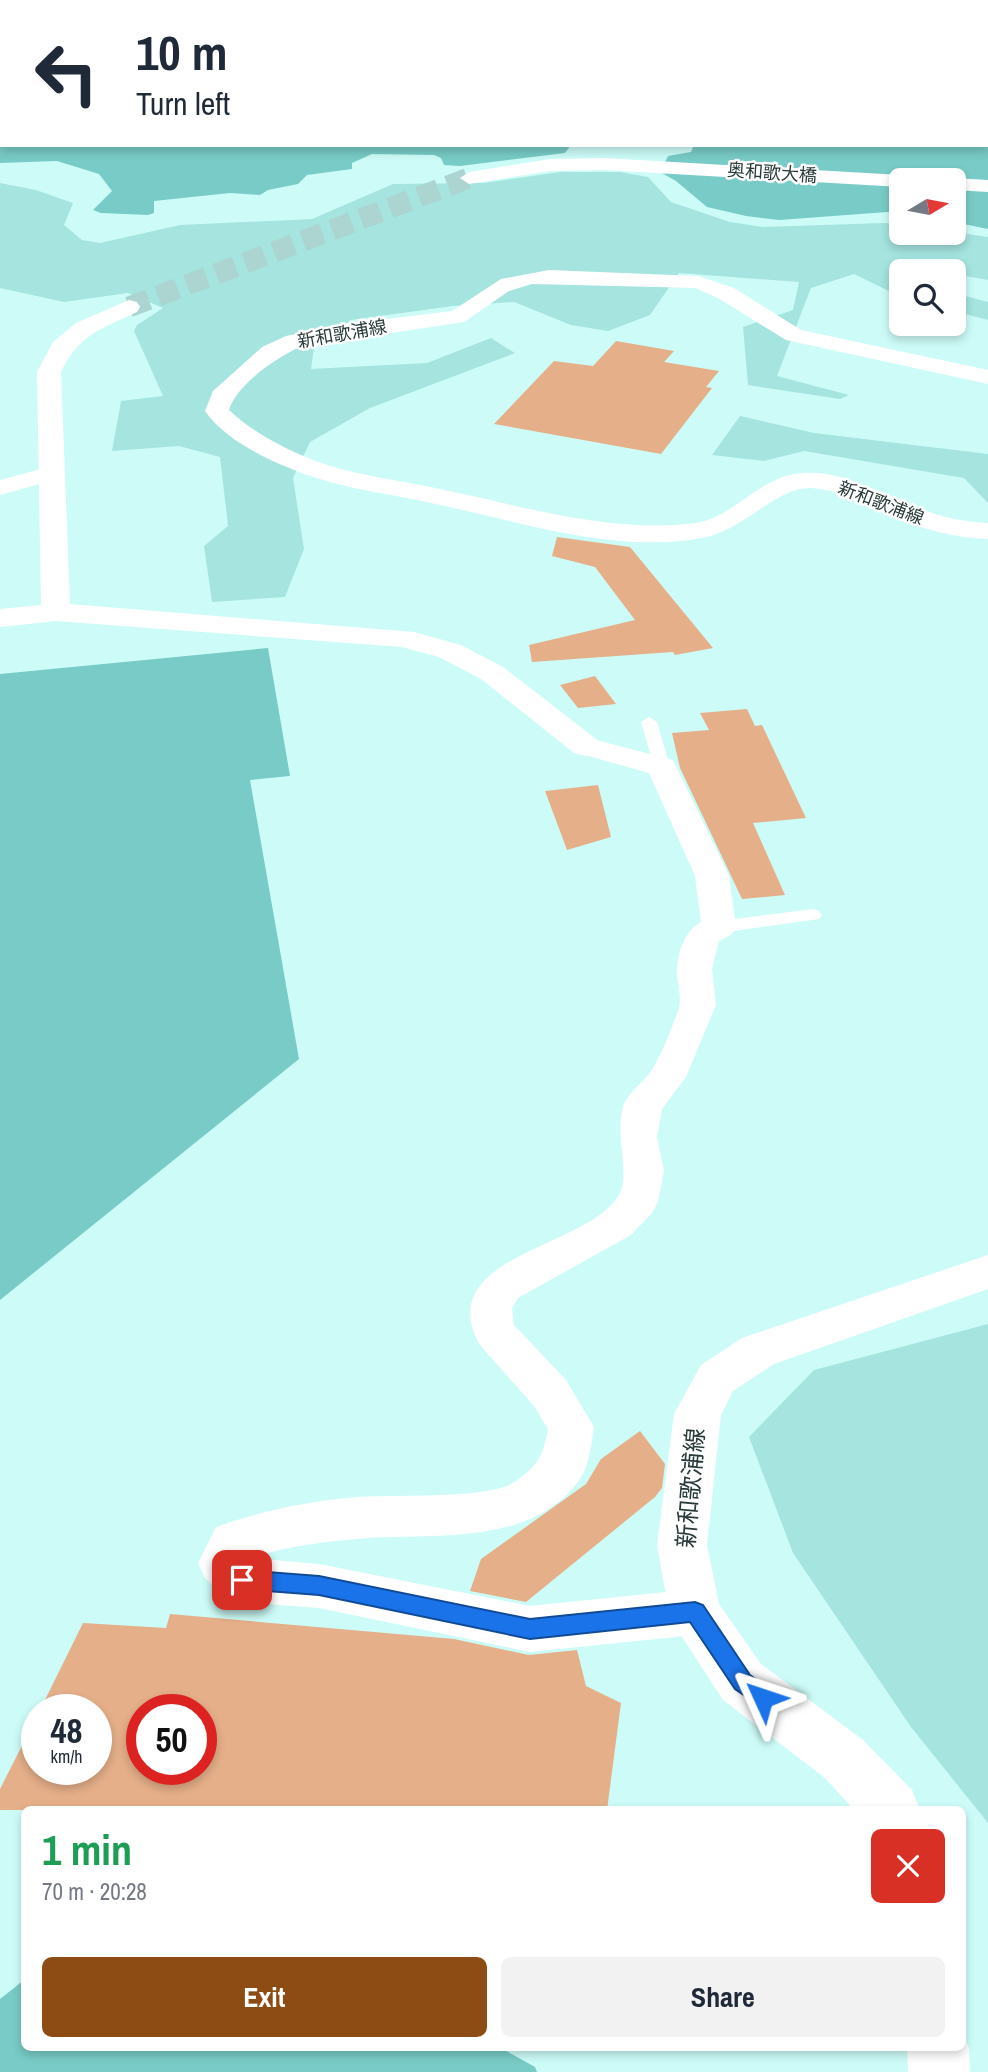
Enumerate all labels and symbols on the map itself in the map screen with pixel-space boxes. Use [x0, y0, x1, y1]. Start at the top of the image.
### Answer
street label: 奥和歌大橋 [726, 157, 818, 188]
north arrow [889, 168, 966, 245]
street label: 新和歌浦線 [295, 313, 388, 354]
street label: 新和歌浦線 [835, 475, 928, 530]
street label: 新和歌浦線 [669, 1427, 711, 1549]
pin [212, 1550, 272, 1610]
position arrow [726, 1661, 800, 1735]
speed limit sign: 50 [126, 1694, 217, 1785]

